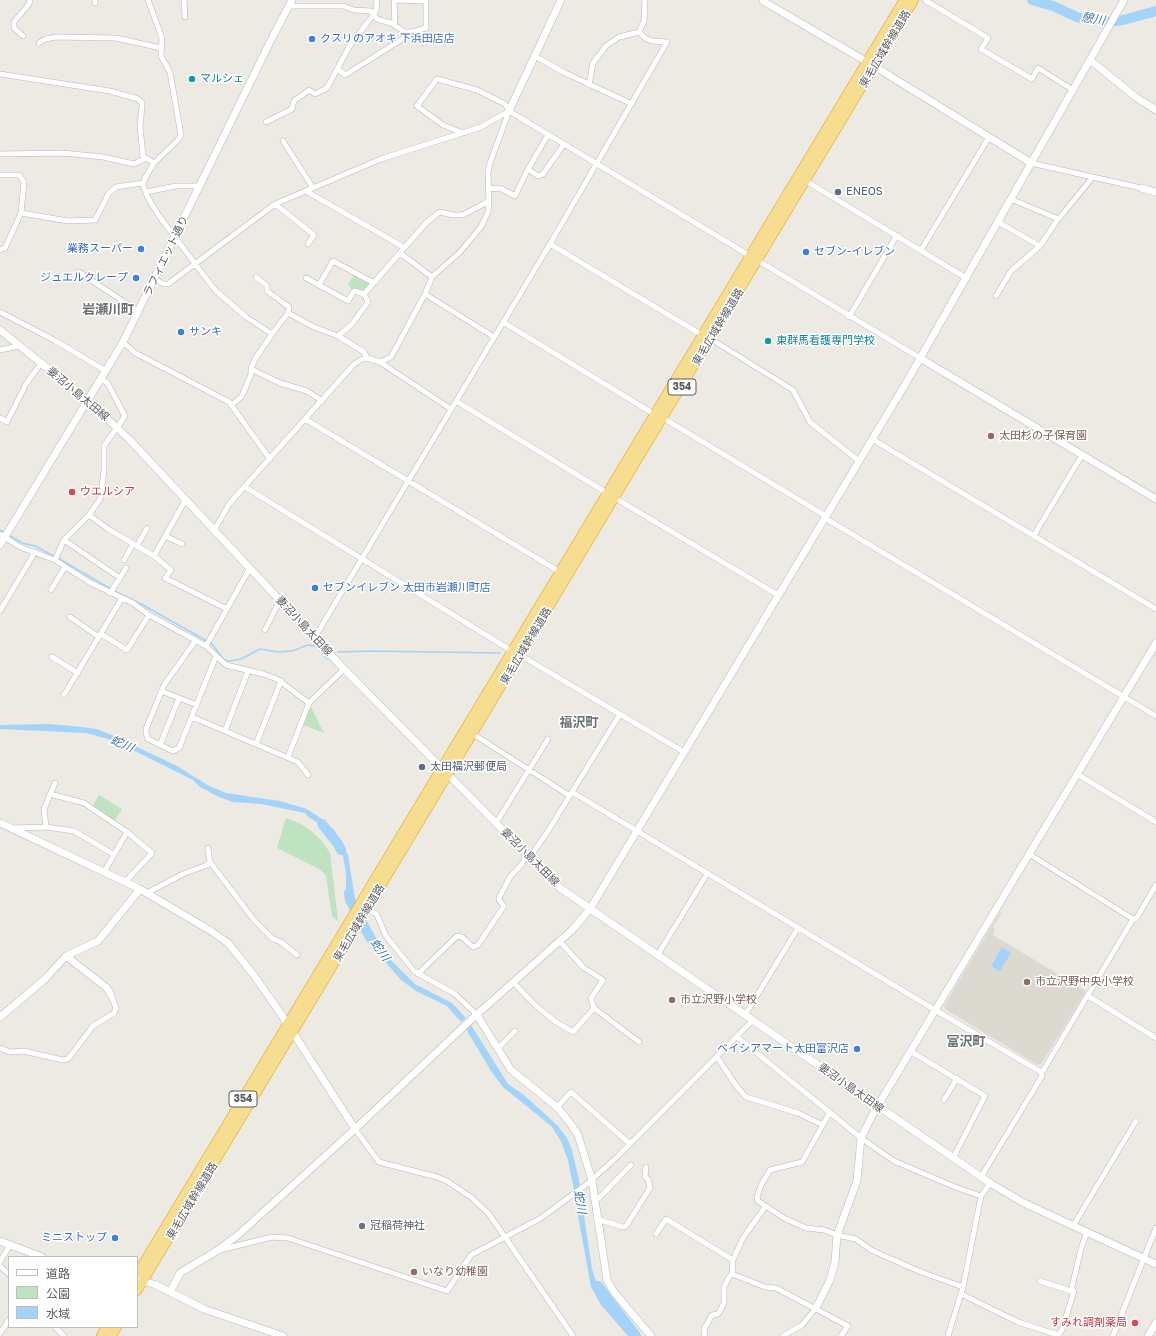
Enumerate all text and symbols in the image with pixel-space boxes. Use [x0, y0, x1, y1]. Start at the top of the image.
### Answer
street label: 東毛広域幹線道路 [857, 8, 913, 90]
water label: 憩川 [1080, 10, 1106, 28]
place label: クスリのアオキ 下浜田店店 [320, 32, 455, 46]
marker: クスリのアオキ 下浜田店店 [307, 34, 317, 44]
place label: マルシェ [200, 72, 244, 86]
marker: マルシェ [187, 74, 197, 84]
place label: ENEOS [846, 185, 883, 199]
marker: ENEOS [833, 187, 843, 197]
street label: ラフィエット通り [141, 214, 191, 298]
place label: 業務スーパー [67, 242, 133, 256]
marker: 業務スーパー [136, 244, 146, 254]
place label: セブン-イレブン [814, 245, 895, 259]
marker: セブン-イレブン [801, 247, 811, 257]
place label: ジュエルクレープ [40, 271, 128, 285]
marker: ジュエルクレープ [131, 273, 141, 283]
street label: 東毛広域幹線道路 [690, 286, 746, 368]
district label: 岩瀬川町 [82, 302, 134, 318]
place label: サンキ [189, 325, 222, 339]
marker: サンキ [176, 327, 186, 337]
place label: 東群馬看護専門学校 [776, 334, 875, 348]
marker: 東群馬看護専門学校 [763, 336, 773, 346]
street label: 妻沼小島太田線 [44, 364, 112, 424]
road number: 354 [668, 379, 696, 395]
place label: 太田杉の子保育園 [999, 429, 1087, 443]
marker: 太田杉の子保育園 [986, 431, 996, 441]
place label: ウエルシア [80, 485, 135, 499]
marker: ウエルシア [67, 487, 77, 497]
place label: セブンイレブン 太田市岩瀬川町店 [323, 581, 491, 595]
marker: セブンイレブン 太田市岩瀬川町店 [310, 583, 320, 593]
street label: 妻沼小島太田線 [273, 593, 335, 659]
street label: 東毛広域幹線道路 [498, 605, 554, 687]
district label: 福沢町 [560, 715, 598, 731]
water label: 蛇川 [108, 733, 136, 755]
place label: 太田福沢郵便局 [430, 760, 507, 774]
marker: 太田福沢郵便局 [417, 762, 427, 772]
street label: 妻沼小島太田線 [498, 825, 562, 889]
street label: 東毛広域幹線道路 [331, 882, 387, 964]
water label: 蛇川 [367, 936, 393, 964]
place label: 市立沢野中央小学校 [1035, 975, 1134, 989]
marker: 市立沢野中央小学校 [1022, 977, 1032, 987]
place label: 市立沢野小学校 [680, 993, 757, 1007]
marker: 市立沢野小学校 [667, 995, 677, 1005]
district label: 富沢町 [947, 1034, 985, 1050]
place label: ベイシアマート太田富沢店 [717, 1042, 849, 1056]
marker: ベイシアマート太田富沢店 [852, 1044, 862, 1054]
street label: 妻沼小島太田線 [816, 1061, 886, 1115]
road number: 354 [229, 1091, 257, 1107]
street label: 東毛広域幹線道路 [164, 1160, 220, 1242]
water label: 蛇川 [571, 1189, 589, 1215]
place label: 冠稲荷神社 [370, 1219, 425, 1233]
marker: 冠稲荷神社 [357, 1221, 367, 1231]
place label: ミニストップ [41, 1231, 107, 1245]
marker: ミニストップ [110, 1233, 120, 1243]
legend [8, 1256, 138, 1328]
place label: いなり幼稚園 [422, 1265, 488, 1279]
text: 道路 [46, 1266, 70, 1281]
marker: いなり幼稚園 [409, 1267, 419, 1277]
text: 公園 [46, 1286, 70, 1301]
text: 水域 [46, 1306, 70, 1321]
place label: すみれ調剤薬局 [1050, 1316, 1127, 1330]
marker: すみれ調剤薬局 [1130, 1318, 1140, 1328]

